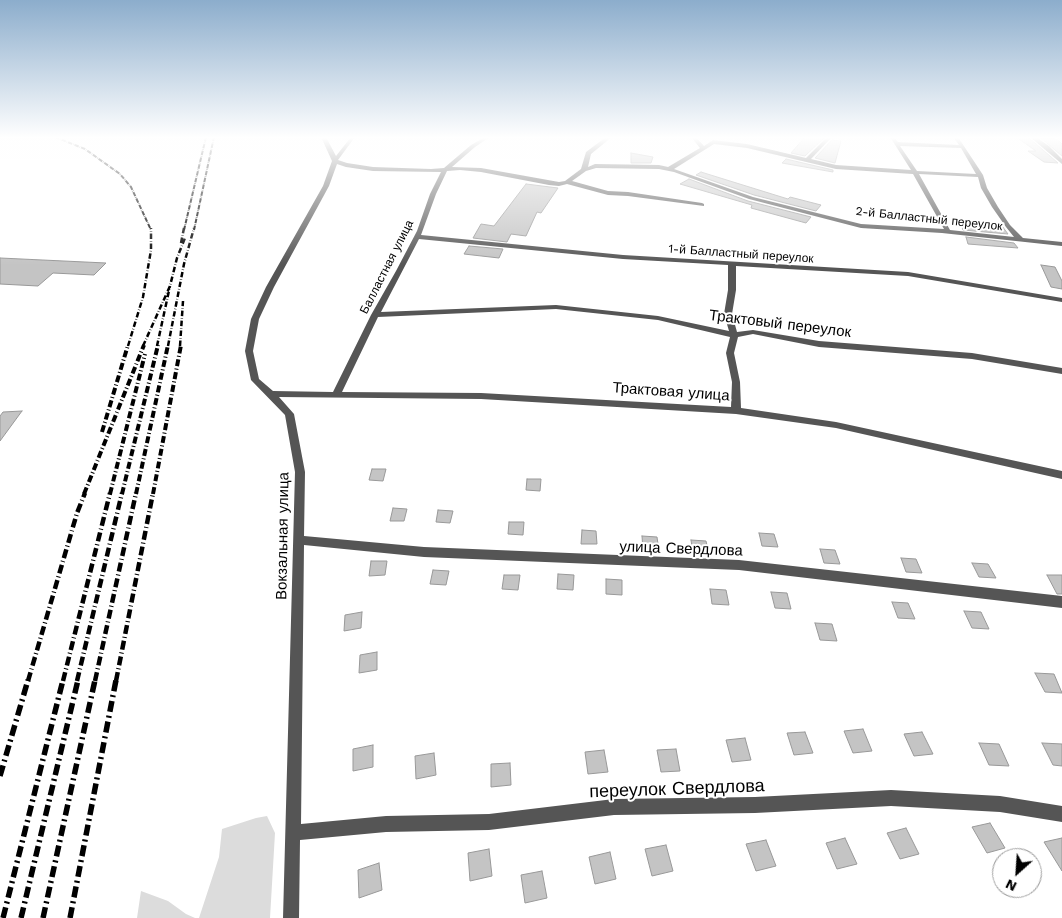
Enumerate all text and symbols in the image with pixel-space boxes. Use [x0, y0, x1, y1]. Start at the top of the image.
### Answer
street label: 2-й Балластный переулок [855, 204, 1003, 234]
street label: Балластная улица [357, 218, 417, 316]
street label: 1-й Балластный переулок [668, 242, 814, 266]
street label: Трактовый переулок [708, 306, 852, 342]
street label: Трактовая улица [612, 379, 730, 405]
street label: Вокзальная улица [273, 472, 293, 600]
street label: улица Свердлова [619, 538, 743, 560]
street label: переулок Свердлова [589, 775, 765, 803]
north arrow [992, 848, 1042, 898]
text: N [1003, 876, 1019, 895]

